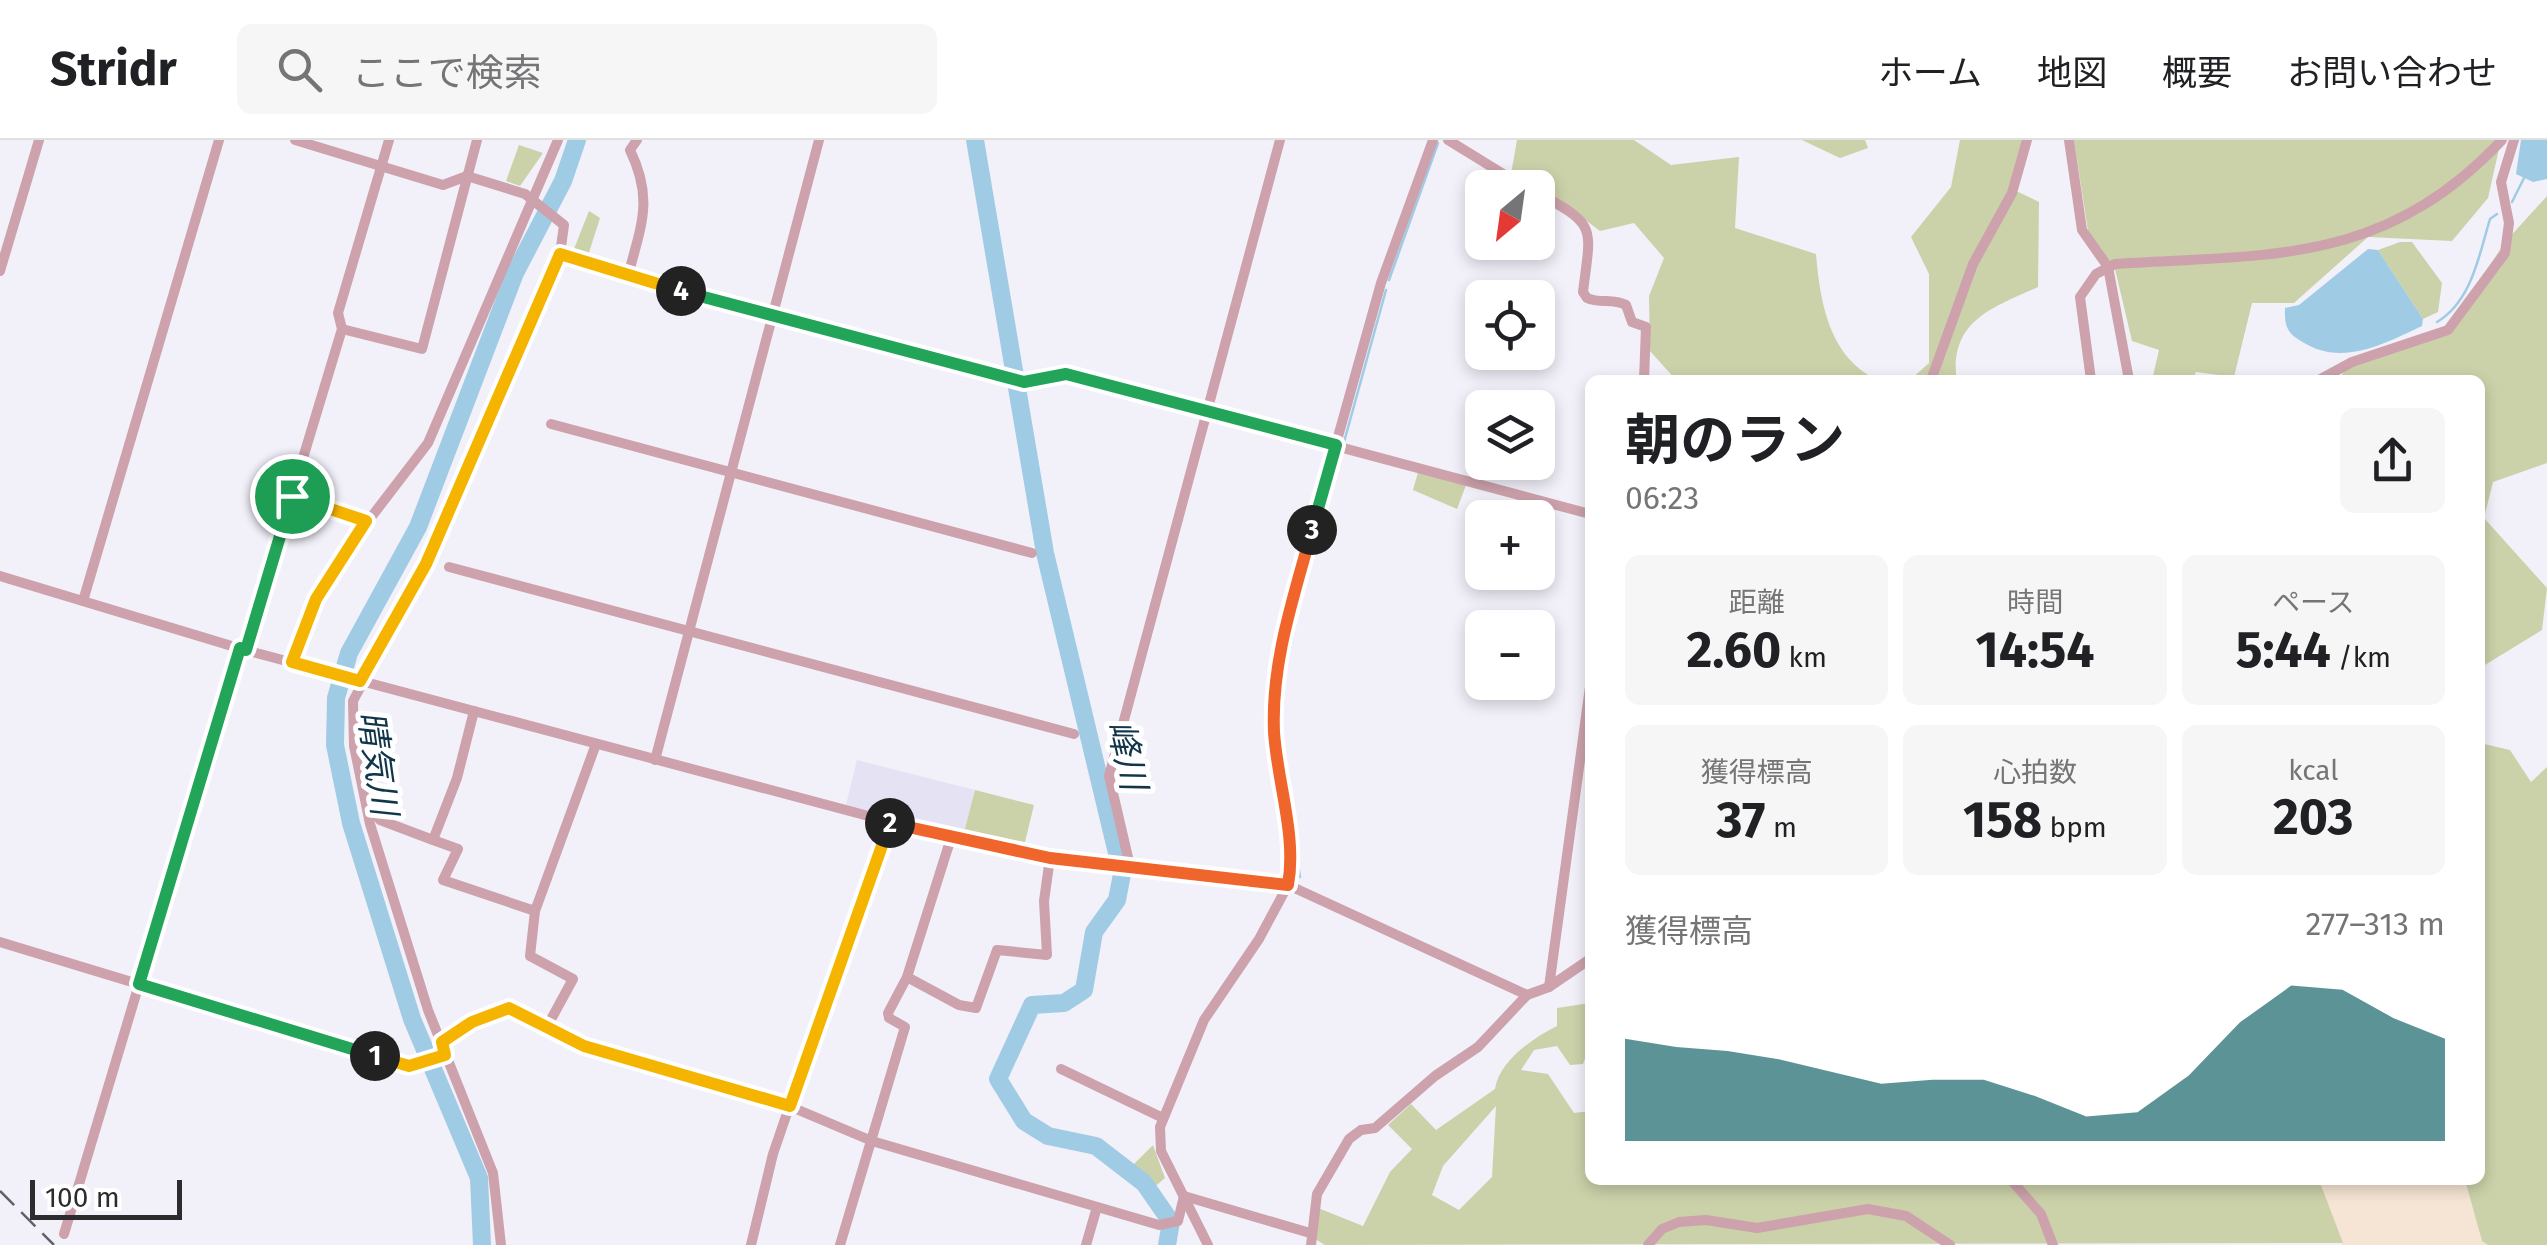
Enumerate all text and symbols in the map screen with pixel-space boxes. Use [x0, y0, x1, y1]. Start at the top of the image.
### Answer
search box [237, 24, 937, 114]
text: Stridr [50, 40, 177, 98]
icon: search [272, 42, 327, 97]
text: ここで検索 [352, 50, 542, 96]
text: ホーム [1878, 52, 1982, 94]
text: 地図 [2037, 52, 2107, 94]
text: 概要 [2162, 52, 2232, 94]
text: お問い合わせ [2287, 52, 2497, 94]
north arrow [1465, 170, 1555, 260]
map controls [1465, 170, 1555, 700]
pin: 4 [656, 266, 706, 316]
text: 4 [673, 274, 689, 307]
button: locate [1465, 280, 1555, 370]
button: layers [1465, 390, 1555, 480]
text: 朝のラン [1625, 408, 1845, 474]
button: share [2340, 408, 2445, 513]
pin [250, 454, 335, 539]
icon: arrive [265, 469, 320, 524]
text: 06:23 [1625, 479, 1699, 517]
button: + [1465, 500, 1555, 590]
pin: 3 [1287, 505, 1337, 555]
text: 3 [1305, 513, 1319, 546]
text: 距離 [1729, 586, 1785, 619]
text: 時間 [2007, 586, 2063, 619]
text: ペース [2272, 586, 2355, 619]
button: − [1465, 610, 1555, 700]
text: 2.60 [1686, 620, 1781, 680]
text: 14:54 [1976, 620, 2094, 680]
text: 5:44 [2236, 620, 2331, 680]
text: km [1781, 641, 1827, 674]
text: /km [2331, 641, 2391, 674]
water label: 晴気川 [350, 708, 407, 822]
water label: 峰川 [1099, 716, 1156, 798]
text: kcal [2288, 754, 2339, 787]
text: 獲得標高 [1701, 756, 1813, 789]
text: 心拍数 [1993, 756, 2077, 789]
text: 203 [2273, 787, 2354, 847]
text: 37 [1716, 790, 1766, 850]
text: 158 [1963, 790, 2042, 850]
pin: 2 [865, 798, 915, 848]
text: 2 [883, 806, 897, 839]
text: m [1766, 811, 1797, 844]
text: bpm [2042, 811, 2107, 844]
text: 277–313 m [2305, 905, 2445, 943]
text: 獲得標高 [1625, 912, 1753, 950]
pin: 1 [350, 1031, 400, 1081]
text: 1 [369, 1039, 382, 1072]
scale bar [30, 1175, 182, 1220]
text: 100 m [45, 1181, 120, 1214]

